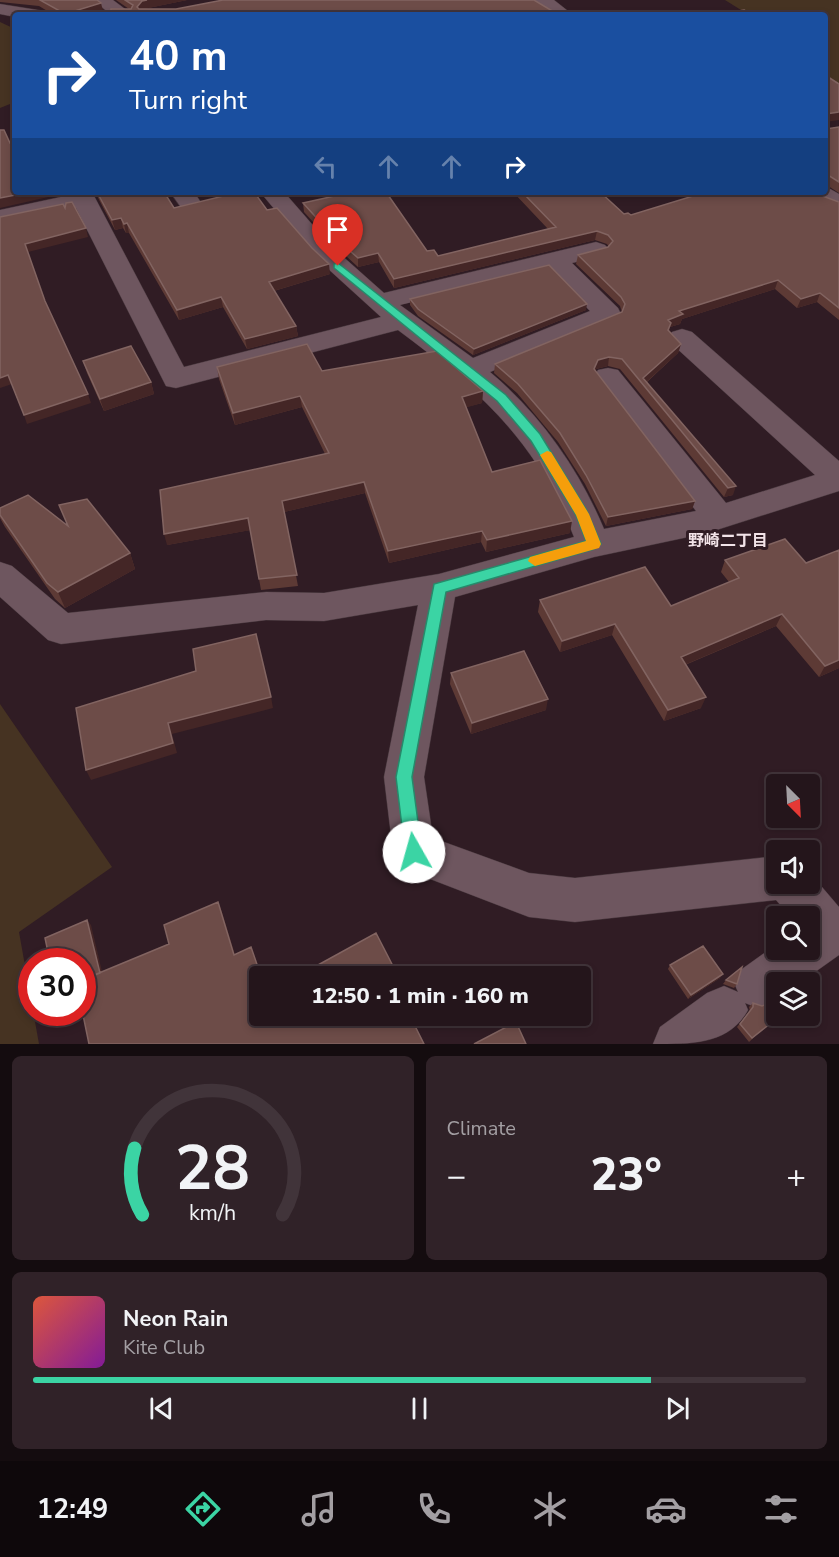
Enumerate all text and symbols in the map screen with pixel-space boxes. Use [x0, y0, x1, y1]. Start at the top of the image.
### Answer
text: 40 m [129, 28, 228, 85]
icon: right [30, 36, 108, 114]
text: Turn right [129, 82, 247, 119]
icon: left [309, 150, 342, 183]
icon: ahead [372, 150, 405, 183]
icon: ahead [435, 150, 468, 183]
icon: right [498, 150, 531, 183]
pin [312, 204, 363, 266]
icon: arrive [321, 213, 354, 246]
district label: 野崎二丁目 [688, 530, 768, 552]
north arrow [766, 774, 820, 828]
map controls [766, 774, 820, 1026]
position arrow [382, 820, 446, 884]
button: sound [766, 840, 820, 894]
button: search [766, 906, 820, 960]
speed limit sign: 30 [18, 948, 96, 1026]
button: layers [766, 972, 820, 1026]
text: 12:50 · 1 min · 160 m [311, 981, 529, 1011]
text: Climate [447, 1115, 516, 1142]
text: 28 [175, 1126, 250, 1211]
text: 23° [591, 1145, 662, 1206]
text: − [447, 1154, 466, 1199]
text: + [786, 1154, 806, 1199]
text: km/h [189, 1198, 236, 1228]
text: Neon Rain [123, 1304, 228, 1334]
text: Kite Club [123, 1334, 205, 1361]
icon: previous [145, 1392, 178, 1425]
icon: pause [403, 1392, 436, 1425]
icon: next [661, 1392, 694, 1425]
icon: directions [182, 1488, 224, 1530]
icon: music [298, 1488, 340, 1530]
icon: phone [413, 1488, 455, 1530]
icon: climate [529, 1488, 571, 1530]
icon: car [645, 1488, 687, 1530]
icon: filters [760, 1488, 802, 1530]
text: 12:49 [37, 1491, 108, 1528]

